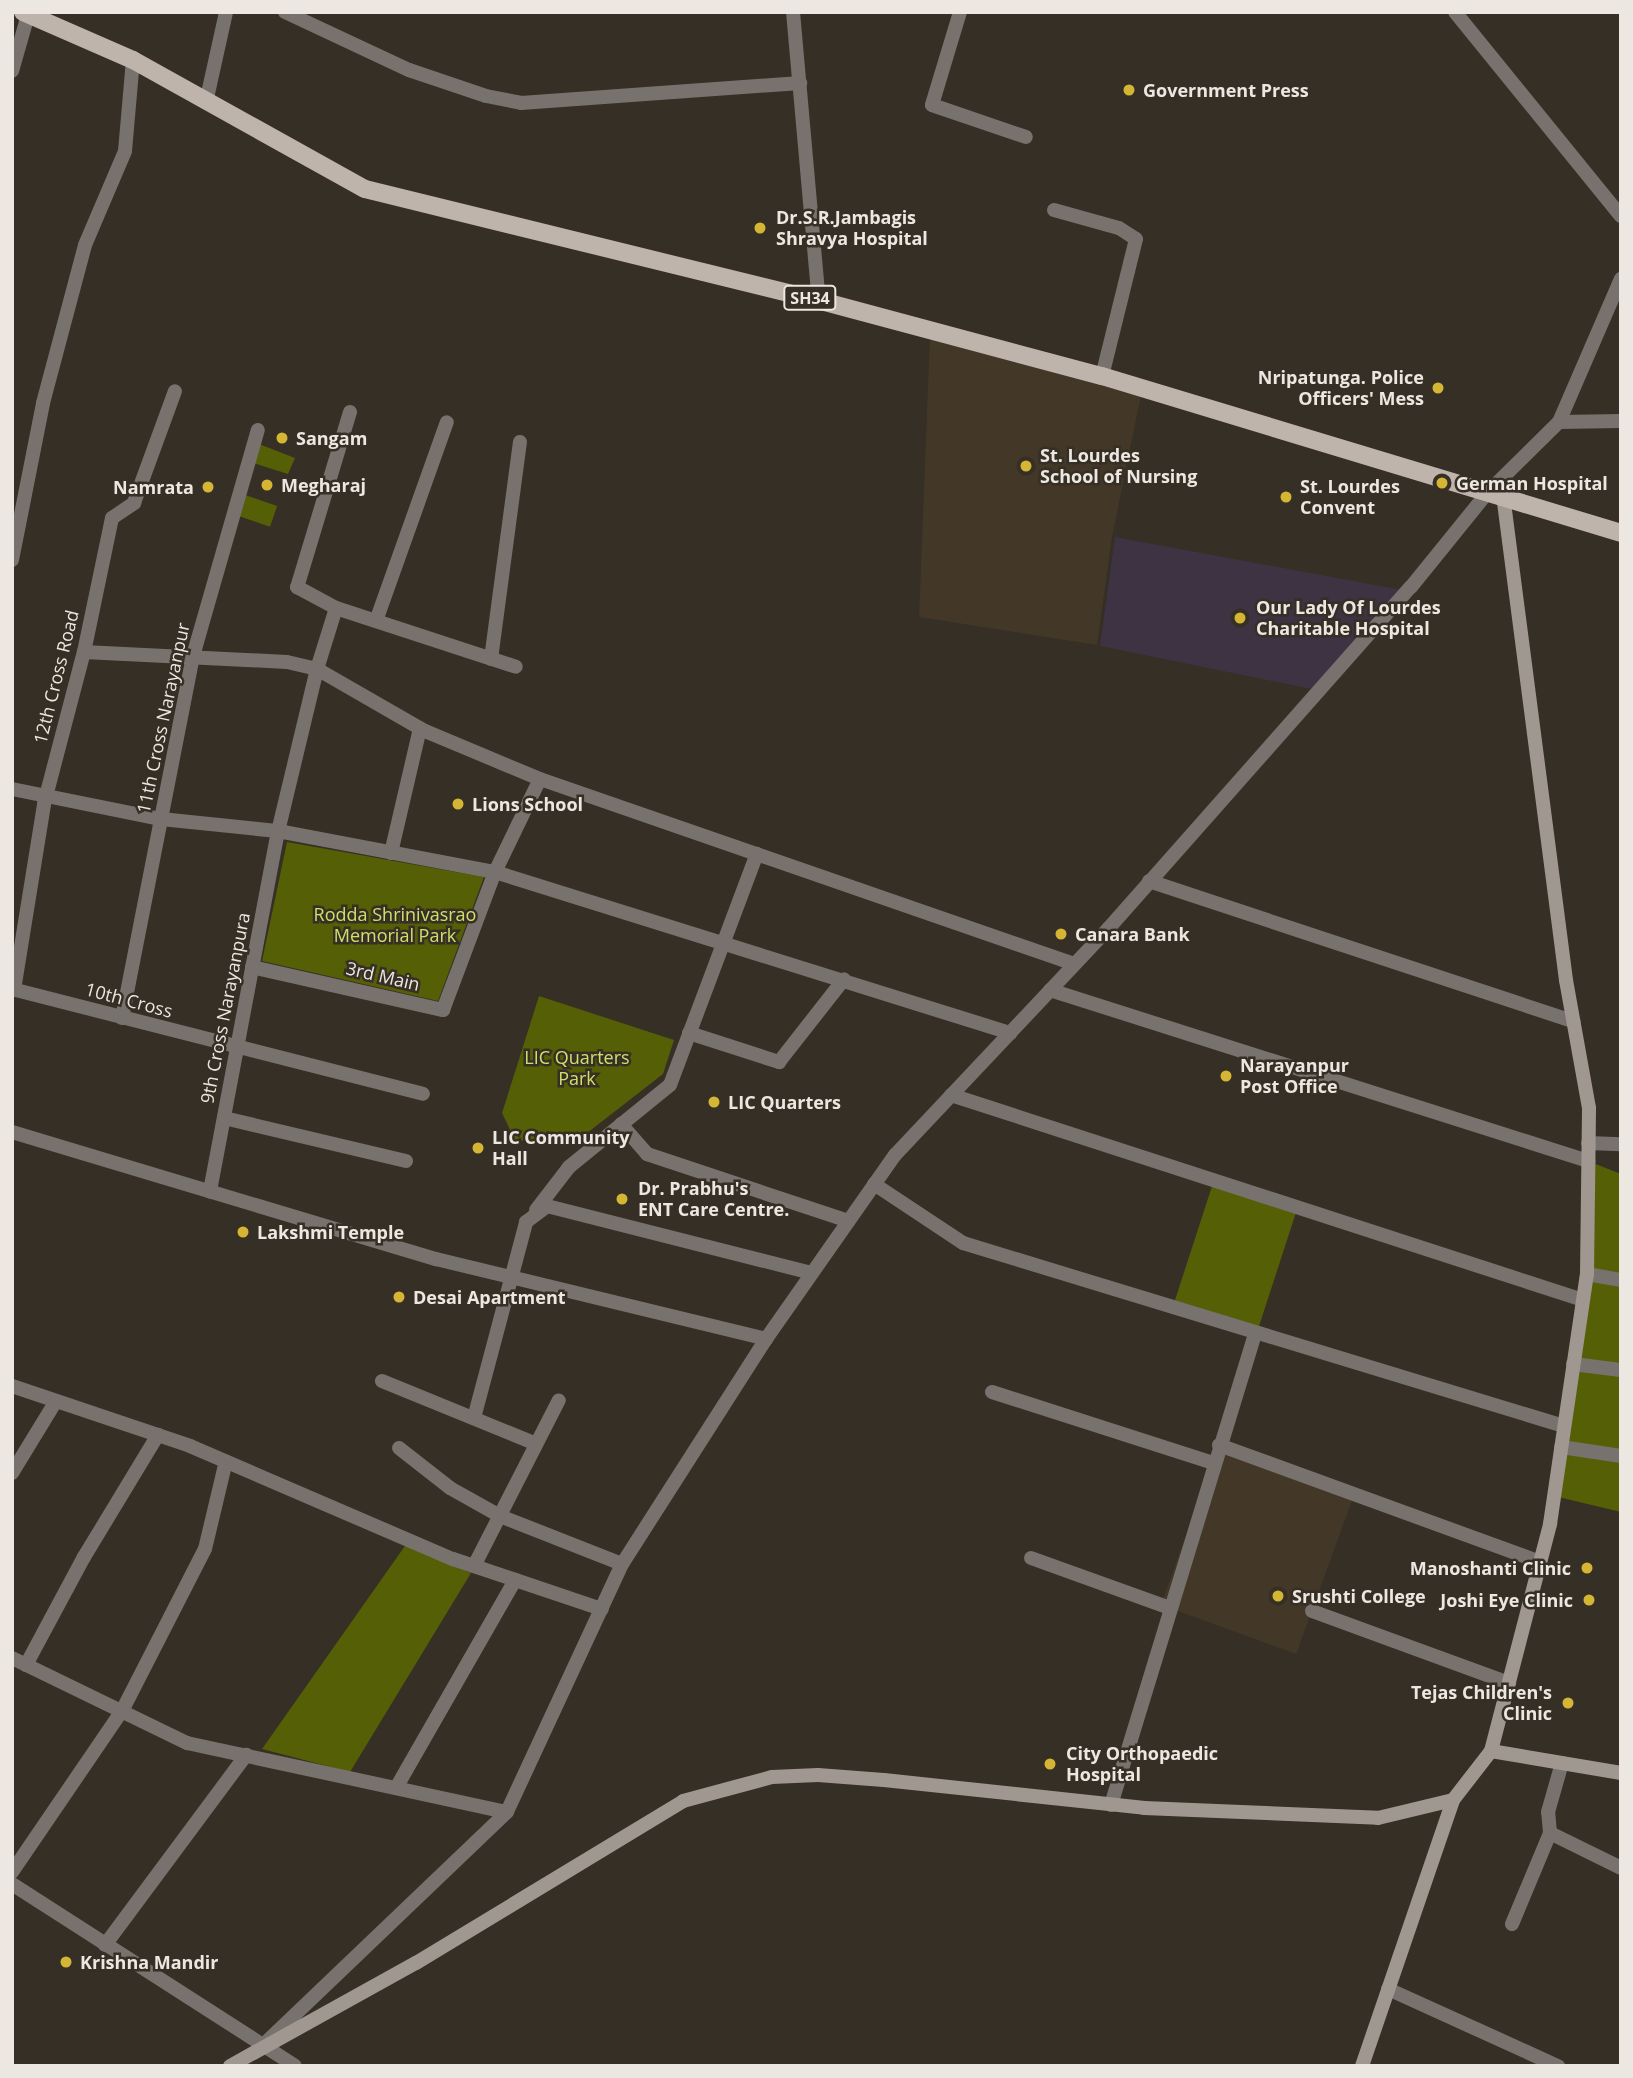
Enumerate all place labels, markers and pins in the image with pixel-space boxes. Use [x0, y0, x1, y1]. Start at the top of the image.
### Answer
place label: Government Press [1143, 79, 1309, 101]
marker: Government Press [1121, 82, 1137, 98]
place label: Dr.S.R.Jambagis Shravya Hospital [776, 207, 928, 249]
marker: Dr.S.R.Jambagis Shravya Hospital [750, 218, 770, 238]
place label: Nripatunga. Police Officers' Mess [1258, 367, 1424, 410]
marker: Nripatunga. Police Officers' Mess [1430, 380, 1446, 396]
place label: Sangam [296, 427, 367, 449]
marker: Sangam [274, 430, 290, 446]
place label: St. Lourdes School of Nursing [1040, 445, 1197, 488]
marker: St. Lourdes School of Nursing [1018, 458, 1034, 474]
place label: German Hospital [1456, 472, 1608, 494]
place label: Megharaj [281, 474, 366, 496]
marker: German Hospital [1434, 475, 1450, 491]
place label: Namrata [113, 476, 194, 498]
place label: St. Lourdes Convent [1300, 476, 1400, 518]
marker: Megharaj [259, 477, 275, 493]
marker: Namrata [200, 479, 216, 495]
marker: St. Lourdes Convent [1278, 489, 1294, 505]
place label: Our Lady Of Lourdes Charitable Hospital [1256, 597, 1441, 640]
marker: Our Lady Of Lourdes Charitable Hospital [1230, 608, 1250, 628]
place label: Lions School [472, 793, 583, 815]
marker: Lions School [450, 796, 466, 812]
place label: Canara Bank [1075, 923, 1190, 945]
marker: Canara Bank [1053, 926, 1069, 942]
place label: Narayanpur Post Office [1240, 1055, 1349, 1098]
marker: Narayanpur Post Office [1218, 1068, 1234, 1084]
place label: LIC Quarters [728, 1091, 841, 1113]
marker: LIC Quarters [706, 1094, 722, 1110]
place label: LIC Community Hall [492, 1127, 629, 1170]
marker: LIC Community Hall [470, 1140, 486, 1156]
place label: Dr. Prabhu's ENT Care Centre. [638, 1178, 789, 1220]
marker: Dr. Prabhu's ENT Care Centre. [612, 1189, 632, 1209]
place label: Lakshmi Temple [257, 1221, 404, 1243]
marker: Lakshmi Temple [235, 1224, 251, 1240]
place label: Desai Apartment [413, 1286, 566, 1308]
marker: Desai Apartment [391, 1289, 407, 1305]
place label: Manoshanti Clinic [1410, 1557, 1571, 1579]
marker: Manoshanti Clinic [1577, 1558, 1597, 1578]
place label: Srushti College [1292, 1585, 1426, 1607]
marker: Srushti College [1270, 1588, 1286, 1604]
place label: Joshi Eye Clinic [1440, 1589, 1573, 1611]
marker: Joshi Eye Clinic [1579, 1590, 1599, 1610]
place label: Tejas Children's Clinic [1411, 1682, 1552, 1724]
marker: Tejas Children's Clinic [1558, 1693, 1578, 1713]
place label: City Orthopaedic Hospital [1066, 1743, 1218, 1786]
marker: City Orthopaedic Hospital [1040, 1754, 1060, 1774]
place label: Krishna Mandir [80, 1951, 219, 1973]
marker: Krishna Mandir [58, 1954, 74, 1970]

